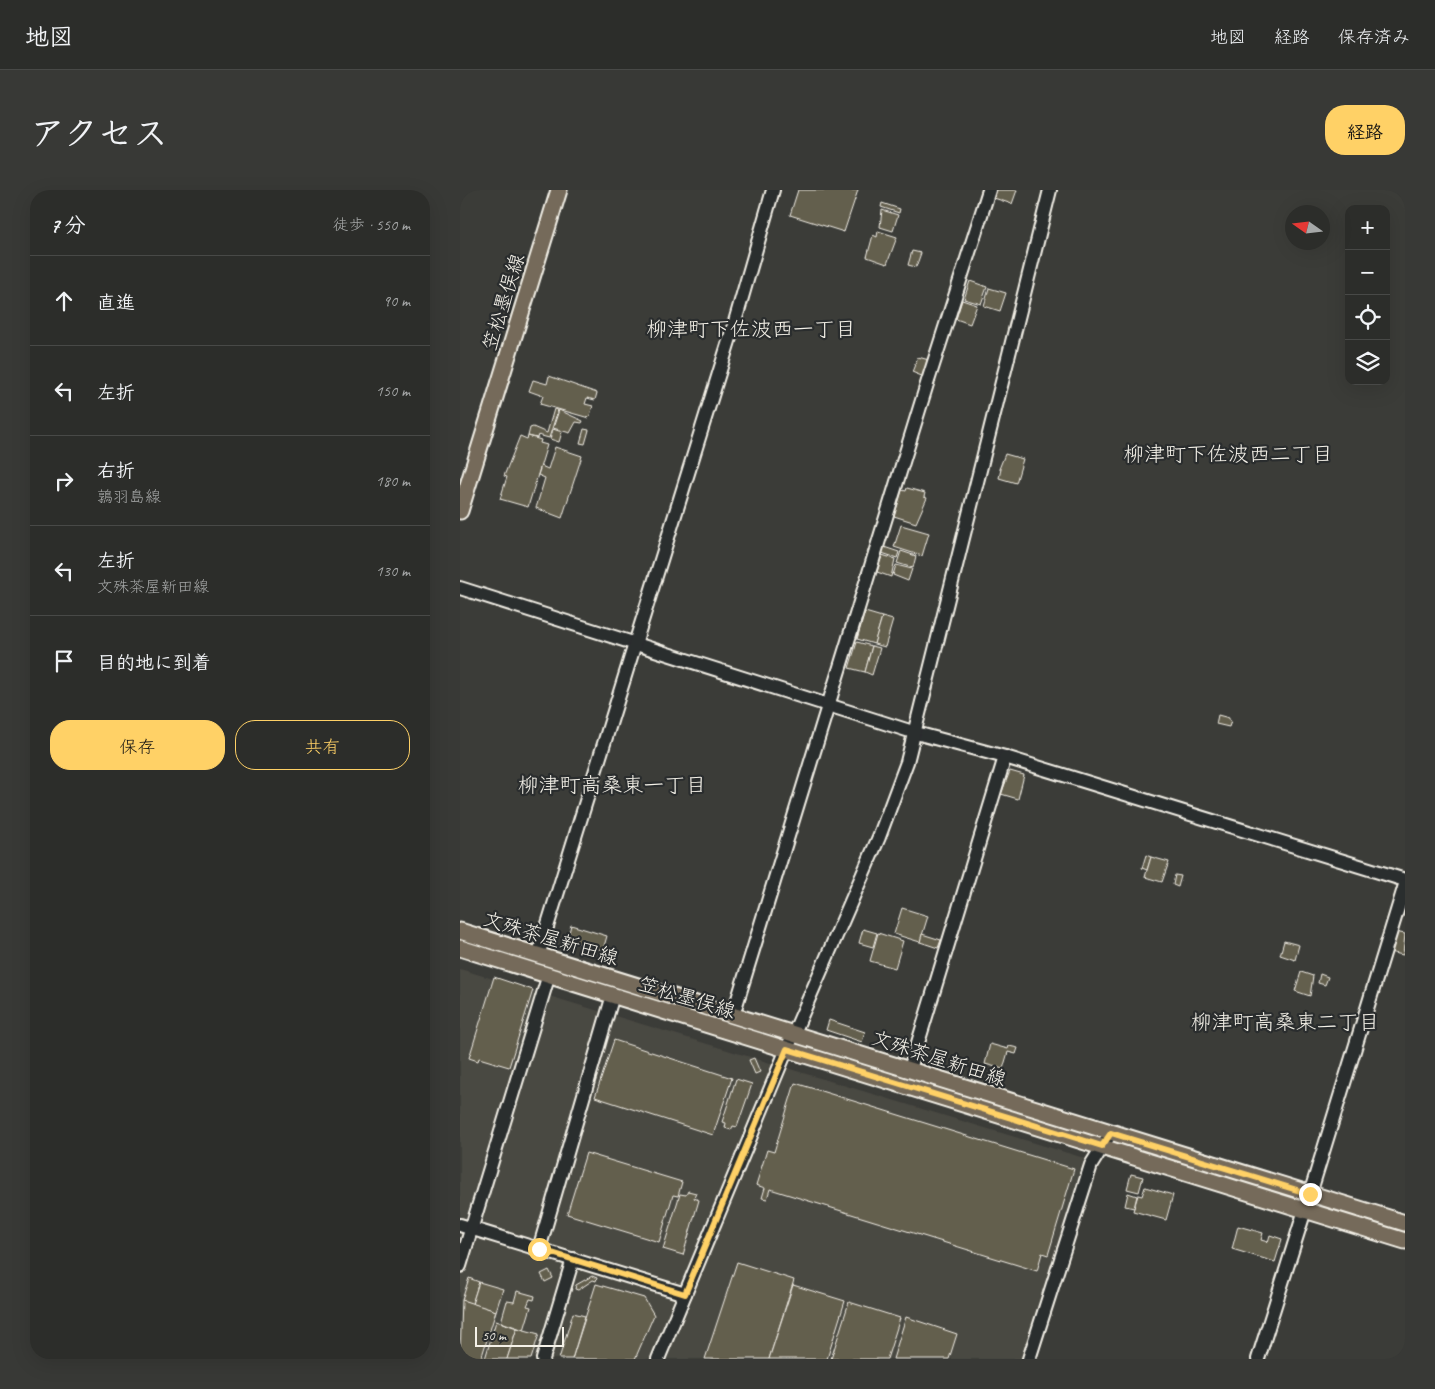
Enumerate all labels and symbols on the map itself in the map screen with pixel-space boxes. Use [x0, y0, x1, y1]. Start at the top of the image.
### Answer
north arrow [1285, 205, 1330, 250]
street label: 笠松墨俣線 [477, 251, 530, 354]
district label: 柳津町下佐波西一丁目 [646, 316, 856, 342]
district label: 柳津町下佐波西二丁目 [1123, 441, 1333, 467]
district label: 柳津町高桑東一丁目 [518, 772, 707, 798]
street label: 文殊茶屋新田線 [480, 906, 621, 971]
street label: 笠松墨俣線 [635, 971, 738, 1024]
district label: 柳津町高桑東二丁目 [1191, 1009, 1380, 1035]
street label: 文殊茶屋新田線 [868, 1025, 1009, 1092]
route end [1299, 1183, 1322, 1206]
route start [528, 1238, 551, 1261]
scale bar [475, 1324, 564, 1347]

